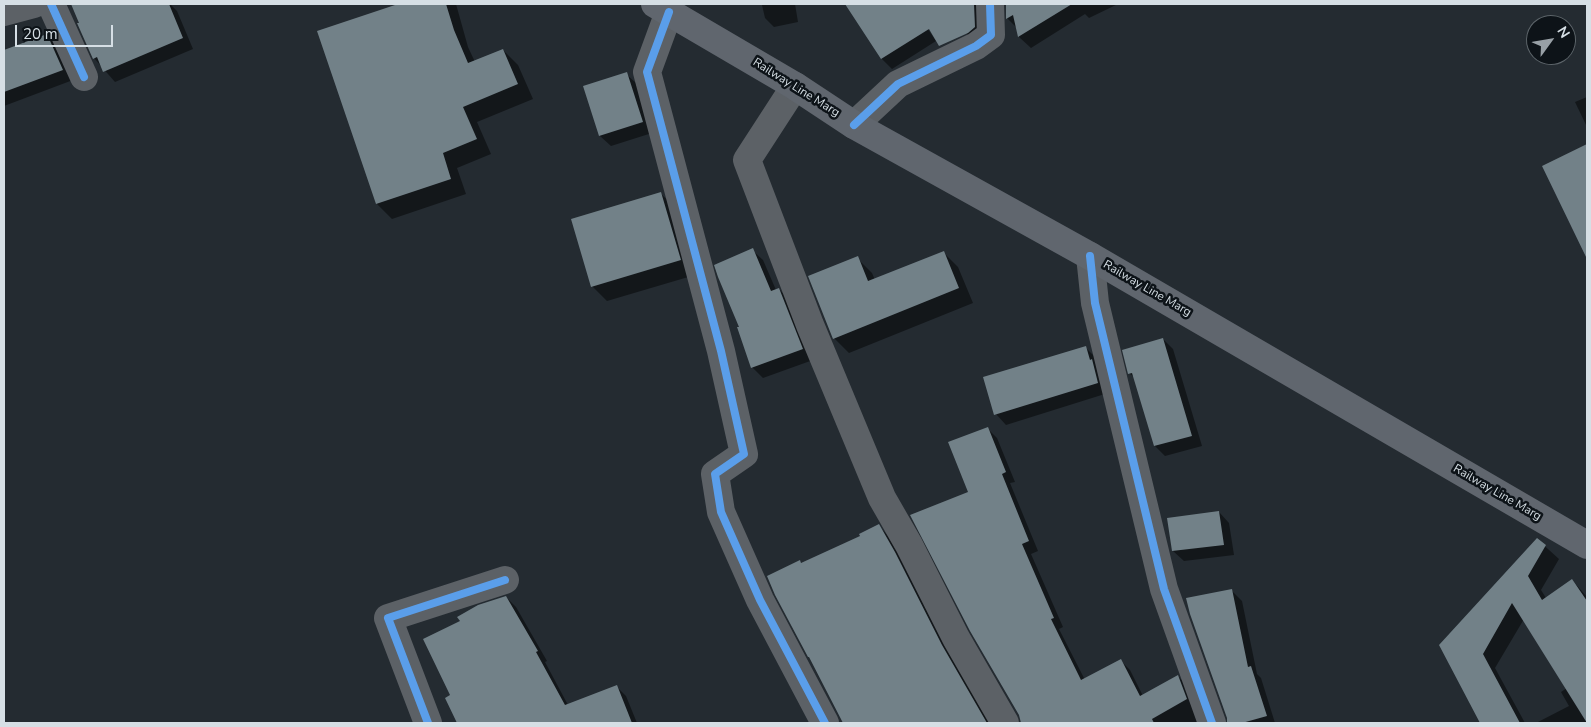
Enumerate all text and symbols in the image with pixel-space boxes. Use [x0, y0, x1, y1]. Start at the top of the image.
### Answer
scale bar [18, 15, 115, 47]
north arrow [1526, 15, 1576, 65]
text: N [1552, 23, 1574, 42]
text: 20 m [23, 24, 58, 44]
street label: Railway Line Marg [750, 56, 842, 120]
street label: Railway Line Marg [1100, 258, 1194, 320]
street label: Railway Line Marg [1450, 462, 1544, 524]

